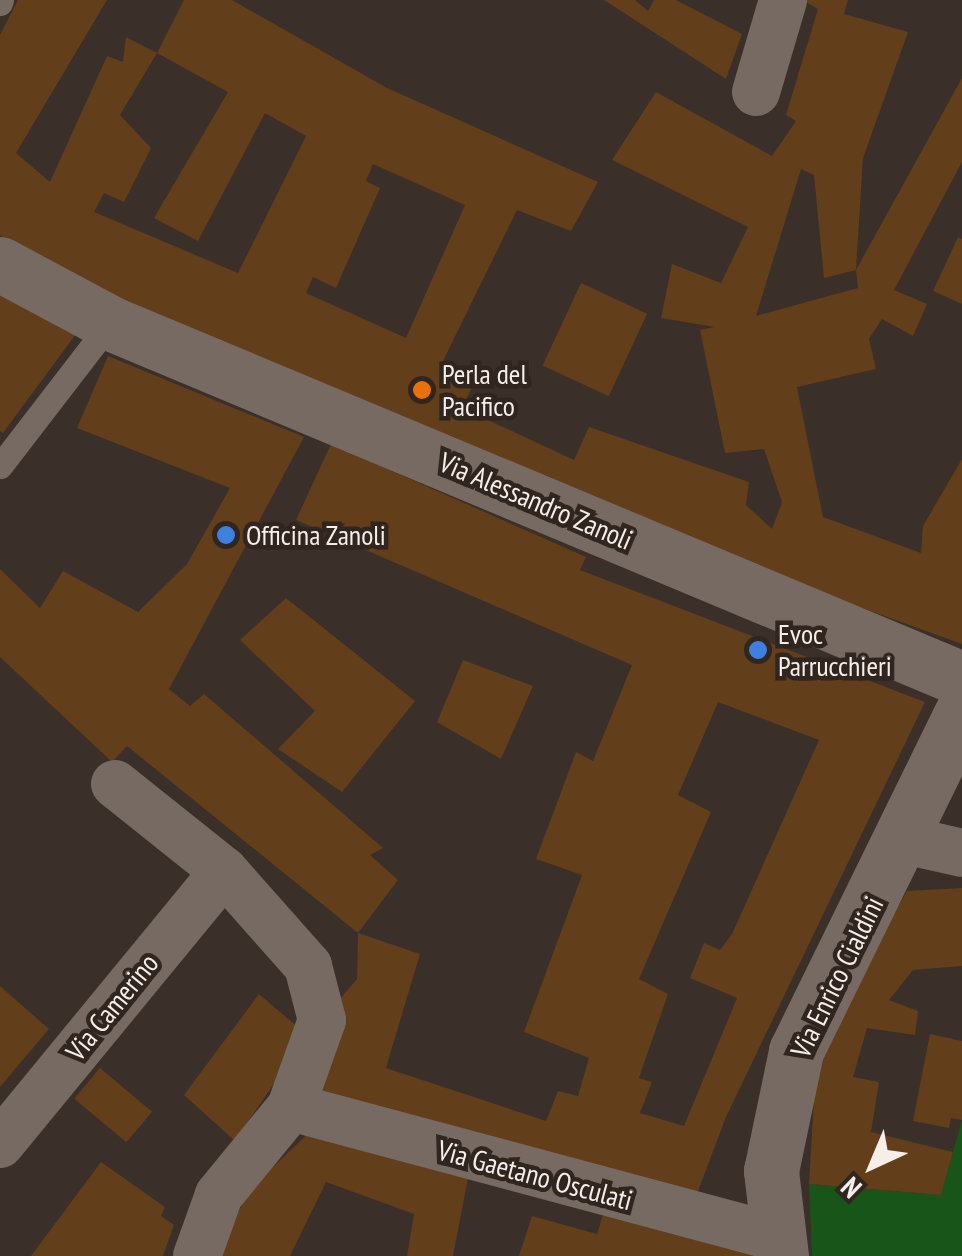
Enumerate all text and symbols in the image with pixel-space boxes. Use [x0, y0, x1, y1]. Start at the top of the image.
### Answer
place label: Perla del Pacifico [442, 357, 527, 423]
marker: Perla del Pacifico [411, 379, 433, 401]
street label: Via Alessandro Zanoli [434, 445, 638, 557]
place label: Officina Zanoli [246, 518, 386, 552]
marker: Officina Zanoli [215, 524, 237, 546]
place label: Evoc Parrucchieri [778, 617, 892, 683]
marker: Evoc Parrucchieri [747, 639, 769, 661]
street label: Via Enrico Cialdini [784, 891, 890, 1063]
street label: Via Camerino [59, 947, 165, 1067]
north arrow [822, 1116, 922, 1216]
street label: Via Gaetano Osculati [434, 1133, 636, 1217]
text: N [833, 1169, 869, 1207]

